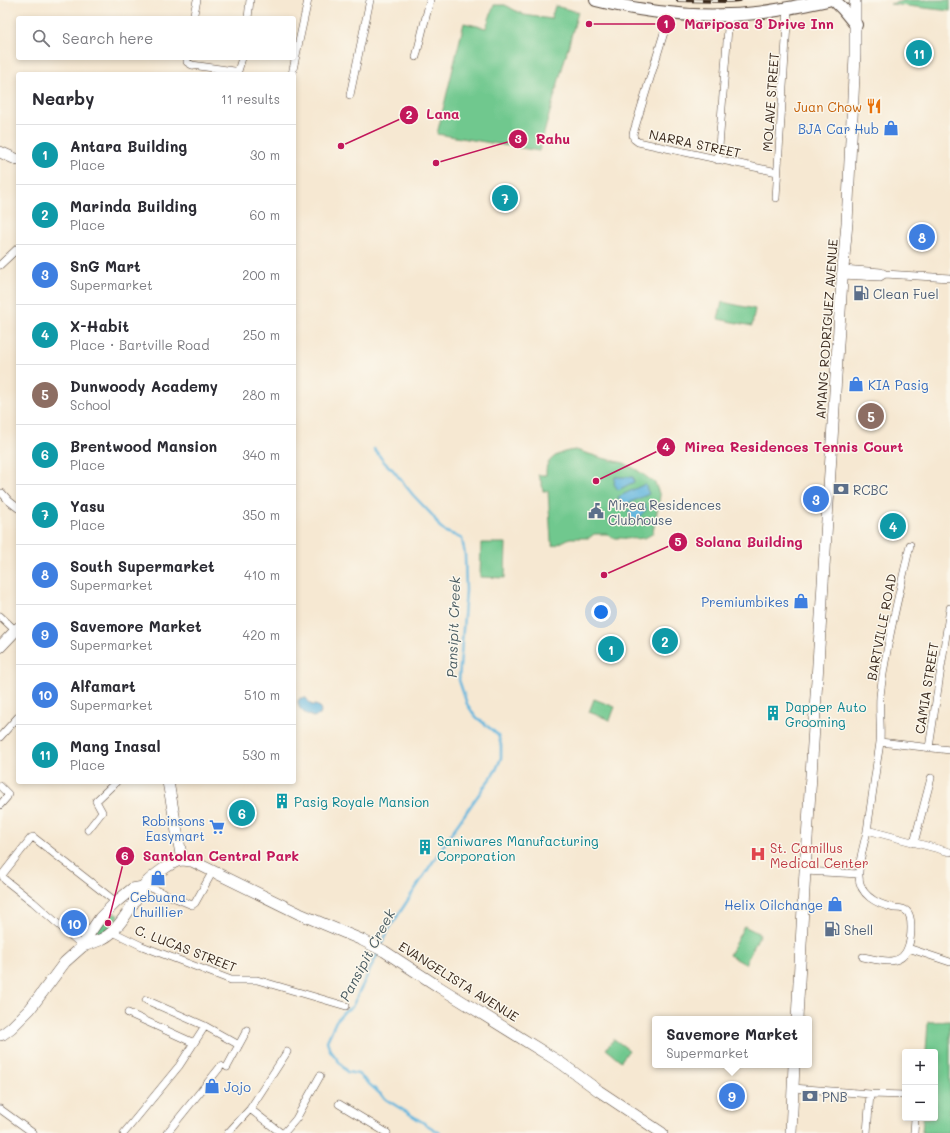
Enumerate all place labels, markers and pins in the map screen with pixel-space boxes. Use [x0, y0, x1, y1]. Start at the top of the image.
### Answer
callout: Mariposa 3 Drive Inn [656, 11, 842, 37]
pin: 11 [906, 38, 932, 68]
restaurant icon: Juan Chow [865, 97, 883, 115]
place label: Juan Chow [794, 98, 862, 115]
callout: Lana [399, 102, 468, 128]
shop icon: BJA Car Hub [882, 119, 900, 137]
place label: BJA Car Hub [798, 120, 879, 137]
callout: Rahu [508, 126, 578, 152]
pin: 7 [492, 183, 518, 213]
pin: 8 [909, 222, 935, 252]
fuel station icon: Clean Fuel [852, 284, 870, 302]
place label: Clean Fuel [873, 285, 939, 302]
shop icon: KIA Pasig [847, 375, 865, 393]
place label: KIA Pasig [868, 376, 929, 393]
pin: 5 [858, 401, 884, 431]
callout: Mirea Residences Tennis Court [656, 434, 912, 460]
bank icon: RCBC [832, 480, 850, 498]
place label: RCBC [853, 481, 888, 498]
pin: 3 [803, 484, 829, 514]
place label: Mirea Residences Clubhouse [608, 496, 721, 528]
public building icon: Mirea Residences Clubhouse [587, 502, 605, 520]
pin: 4 [880, 511, 906, 541]
callout: Solana Building [668, 529, 811, 555]
shop icon: Premiumbikes [792, 592, 810, 610]
place label: Premiumbikes [701, 593, 789, 610]
pin: 2 [652, 626, 678, 656]
pin: 1 [598, 634, 624, 664]
place label: Dapper Auto Grooming [785, 698, 867, 730]
building icon: Dapper Auto Grooming [764, 704, 782, 722]
building icon: Pasig Royale Mansion [273, 792, 291, 810]
place label: Pasig Royale Mansion [294, 793, 429, 810]
pin: 6 [229, 798, 255, 828]
place label: Robinsons Easymart [142, 812, 205, 844]
supermarket icon: Robinsons Easymart [208, 818, 226, 836]
place label: Saniwares Manufacturing Corporation [437, 832, 599, 864]
building icon: Saniwares Manufacturing Corporation [416, 838, 434, 856]
place label: St. Camillus Medical Center [770, 839, 869, 871]
callout: Santolan Central Park [115, 843, 307, 869]
hospital icon: St. Camillus Medical Center [749, 845, 767, 863]
shop icon: Cebuana Lhuillier [149, 869, 167, 887]
place label: Cebuana Lhuillier [130, 888, 186, 920]
shop icon: Helix Oilchange [826, 895, 844, 913]
place label: Helix Oilchange [724, 896, 823, 913]
pin: 10 [61, 908, 87, 938]
fuel station icon: Shell [823, 920, 841, 938]
place label: Shell [844, 921, 873, 938]
shop icon: Jojo [203, 1077, 221, 1095]
place label: Jojo [224, 1078, 251, 1095]
pin: 9 [719, 1081, 745, 1111]
bank icon: PNB [801, 1087, 819, 1105]
place label: PNB [822, 1088, 848, 1105]

